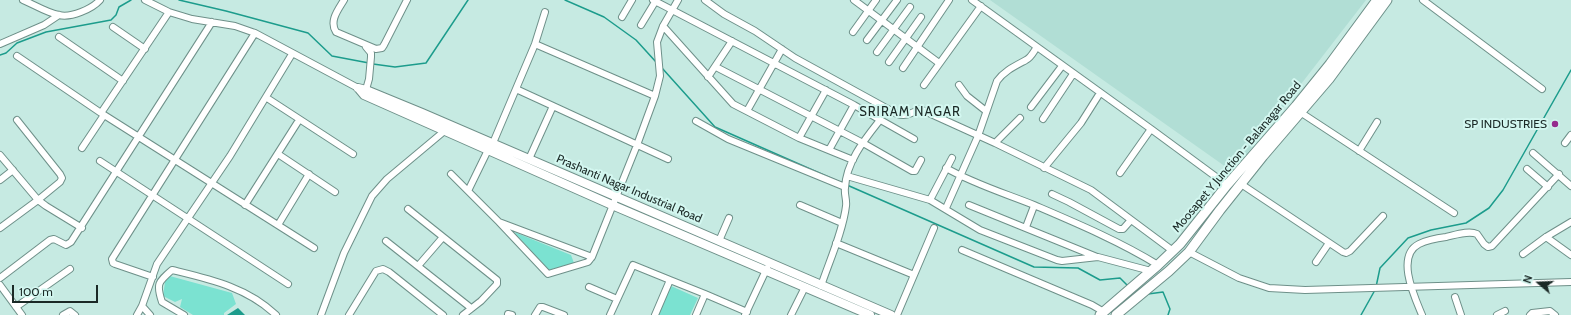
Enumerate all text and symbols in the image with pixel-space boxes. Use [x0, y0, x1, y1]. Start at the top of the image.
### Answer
street label: Moosapet Y Junction - Balanagar Road [1170, 79, 1304, 235]
district label: SRIRAM NAGAR [859, 104, 961, 120]
place label: SP INDUSTRIES [1464, 117, 1547, 131]
marker: SP INDUSTRIES [1550, 119, 1560, 129]
street label: Prashanti Nagar Industrial Road [554, 152, 704, 226]
north arrow [1519, 263, 1559, 303]
text: N [1520, 273, 1536, 285]
scale bar [14, 277, 100, 303]
text: 100 m [19, 284, 53, 299]

